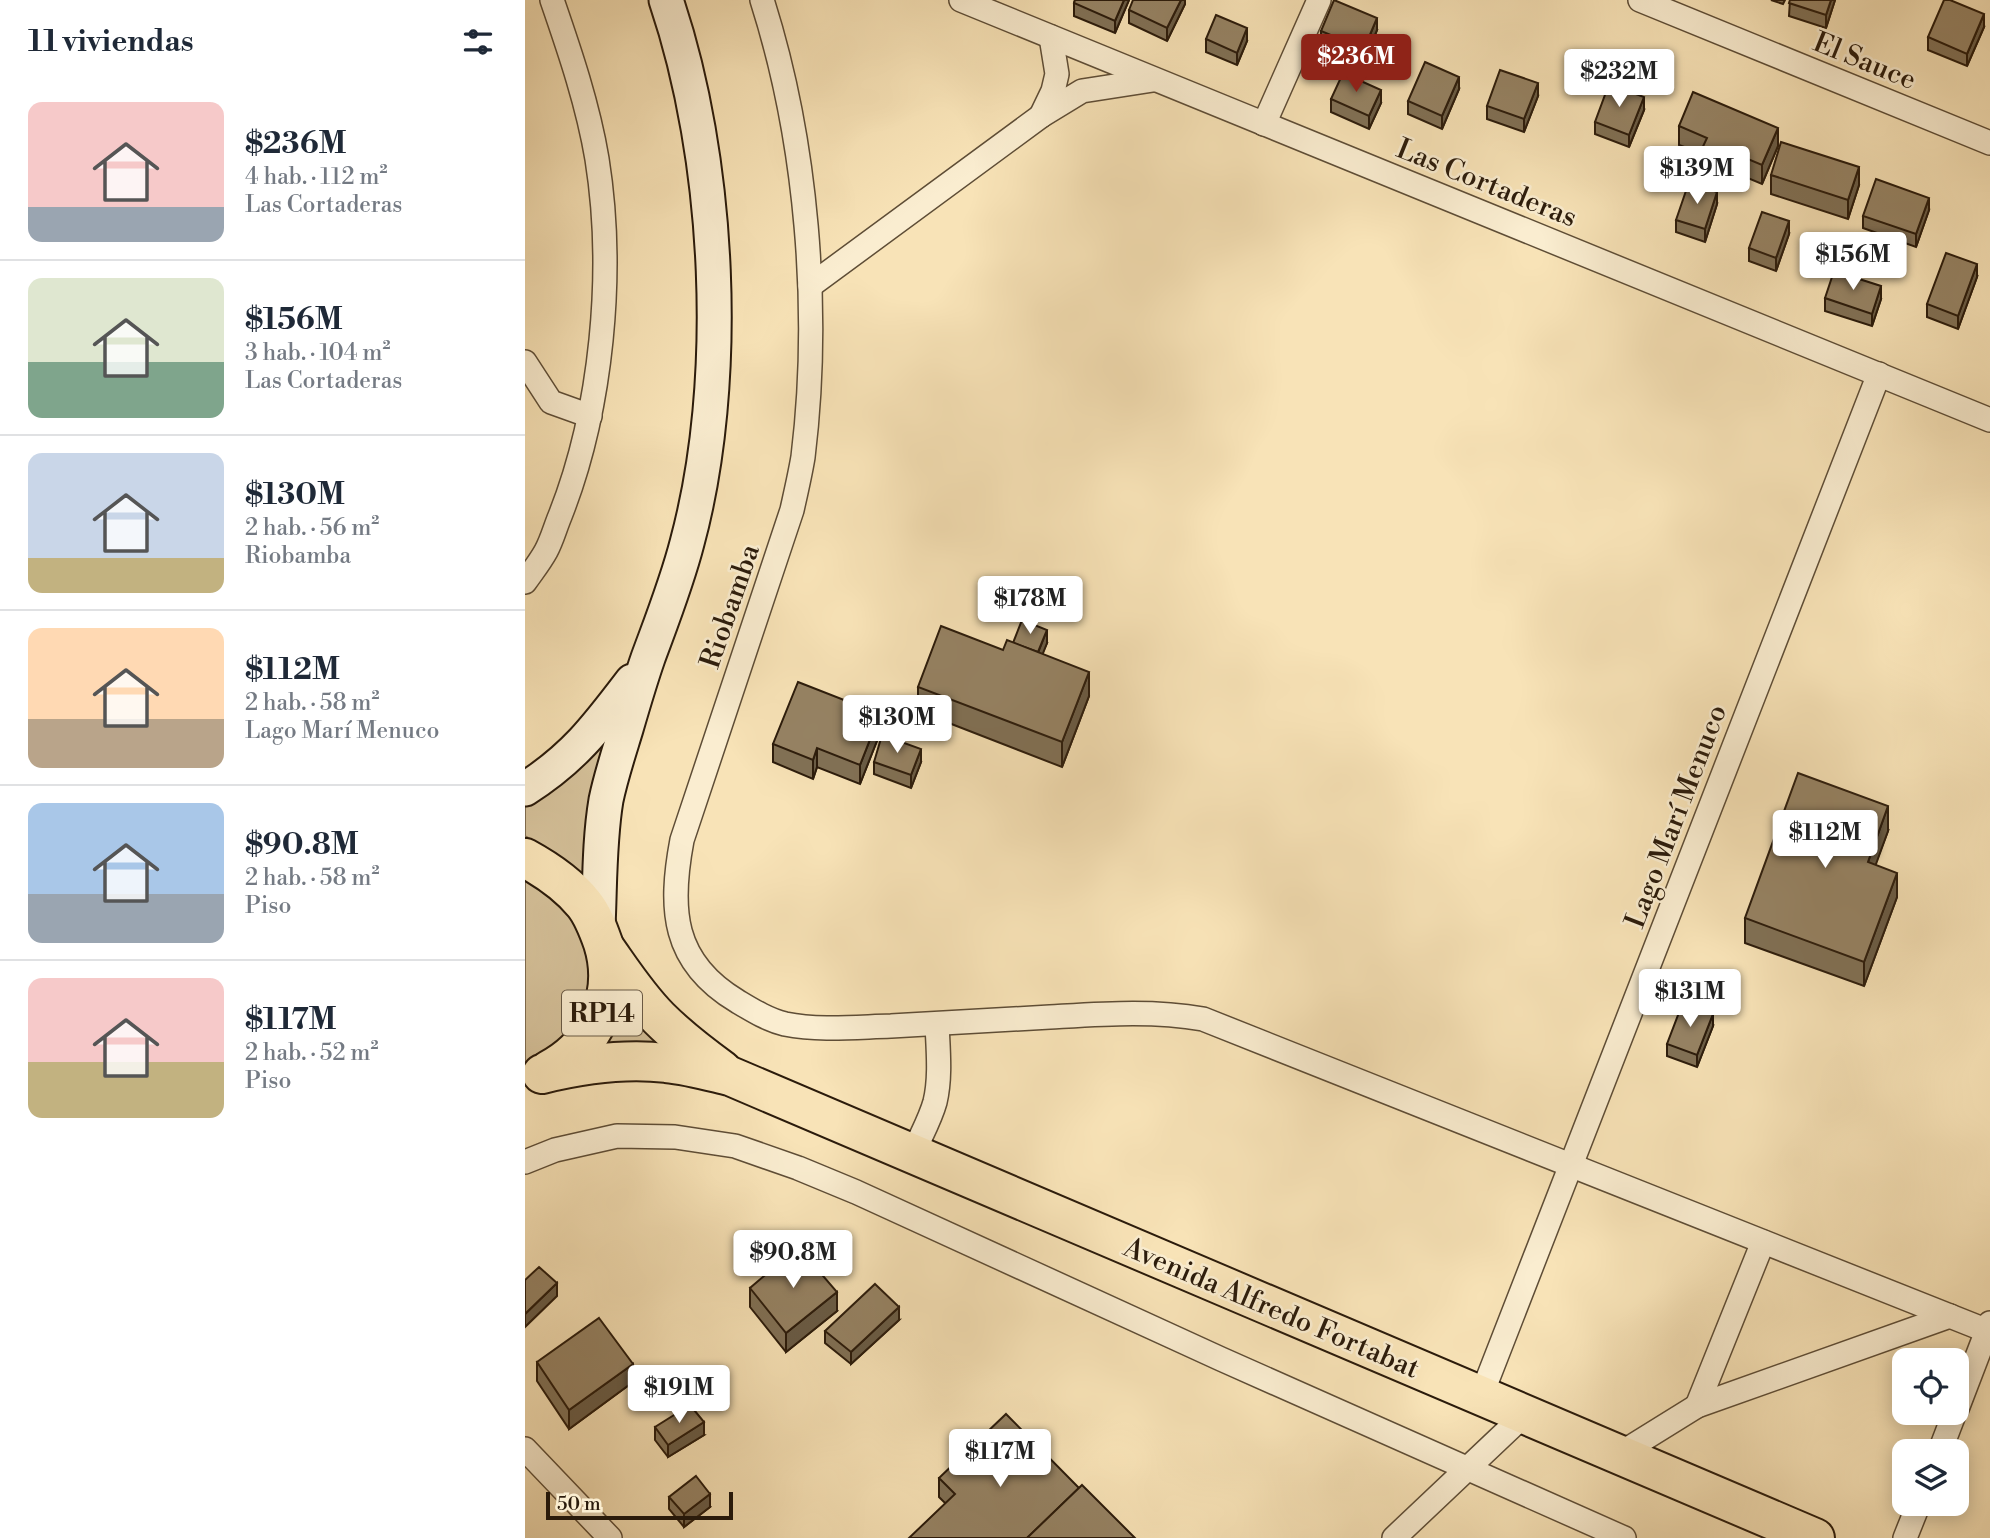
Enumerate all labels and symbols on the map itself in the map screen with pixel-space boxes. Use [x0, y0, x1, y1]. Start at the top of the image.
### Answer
street label: El Sauce [1808, 25, 1921, 98]
pin: $236M [1307, 34, 1405, 94]
pin: $232M [1570, 50, 1668, 109]
street label: Las Cortaderas [1391, 131, 1582, 235]
pin: $139M [1648, 146, 1746, 206]
pin: $156M [1804, 232, 1902, 292]
street label: Riobamba [693, 539, 768, 673]
pin: $178M [981, 576, 1079, 636]
pin: $130M [848, 696, 946, 755]
street label: Lago Marí Menuco [1618, 700, 1735, 933]
pin: $112M [1776, 810, 1874, 870]
pin: $131M [1641, 970, 1739, 1029]
road number: RP14 [562, 990, 642, 1036]
pin: $90.8M [736, 1230, 850, 1290]
street label: Avenida Alfredo Fortabat [1117, 1230, 1425, 1387]
pin: $191M [630, 1366, 728, 1425]
pin: $117M [951, 1430, 1049, 1489]
scale bar [546, 1489, 733, 1521]

